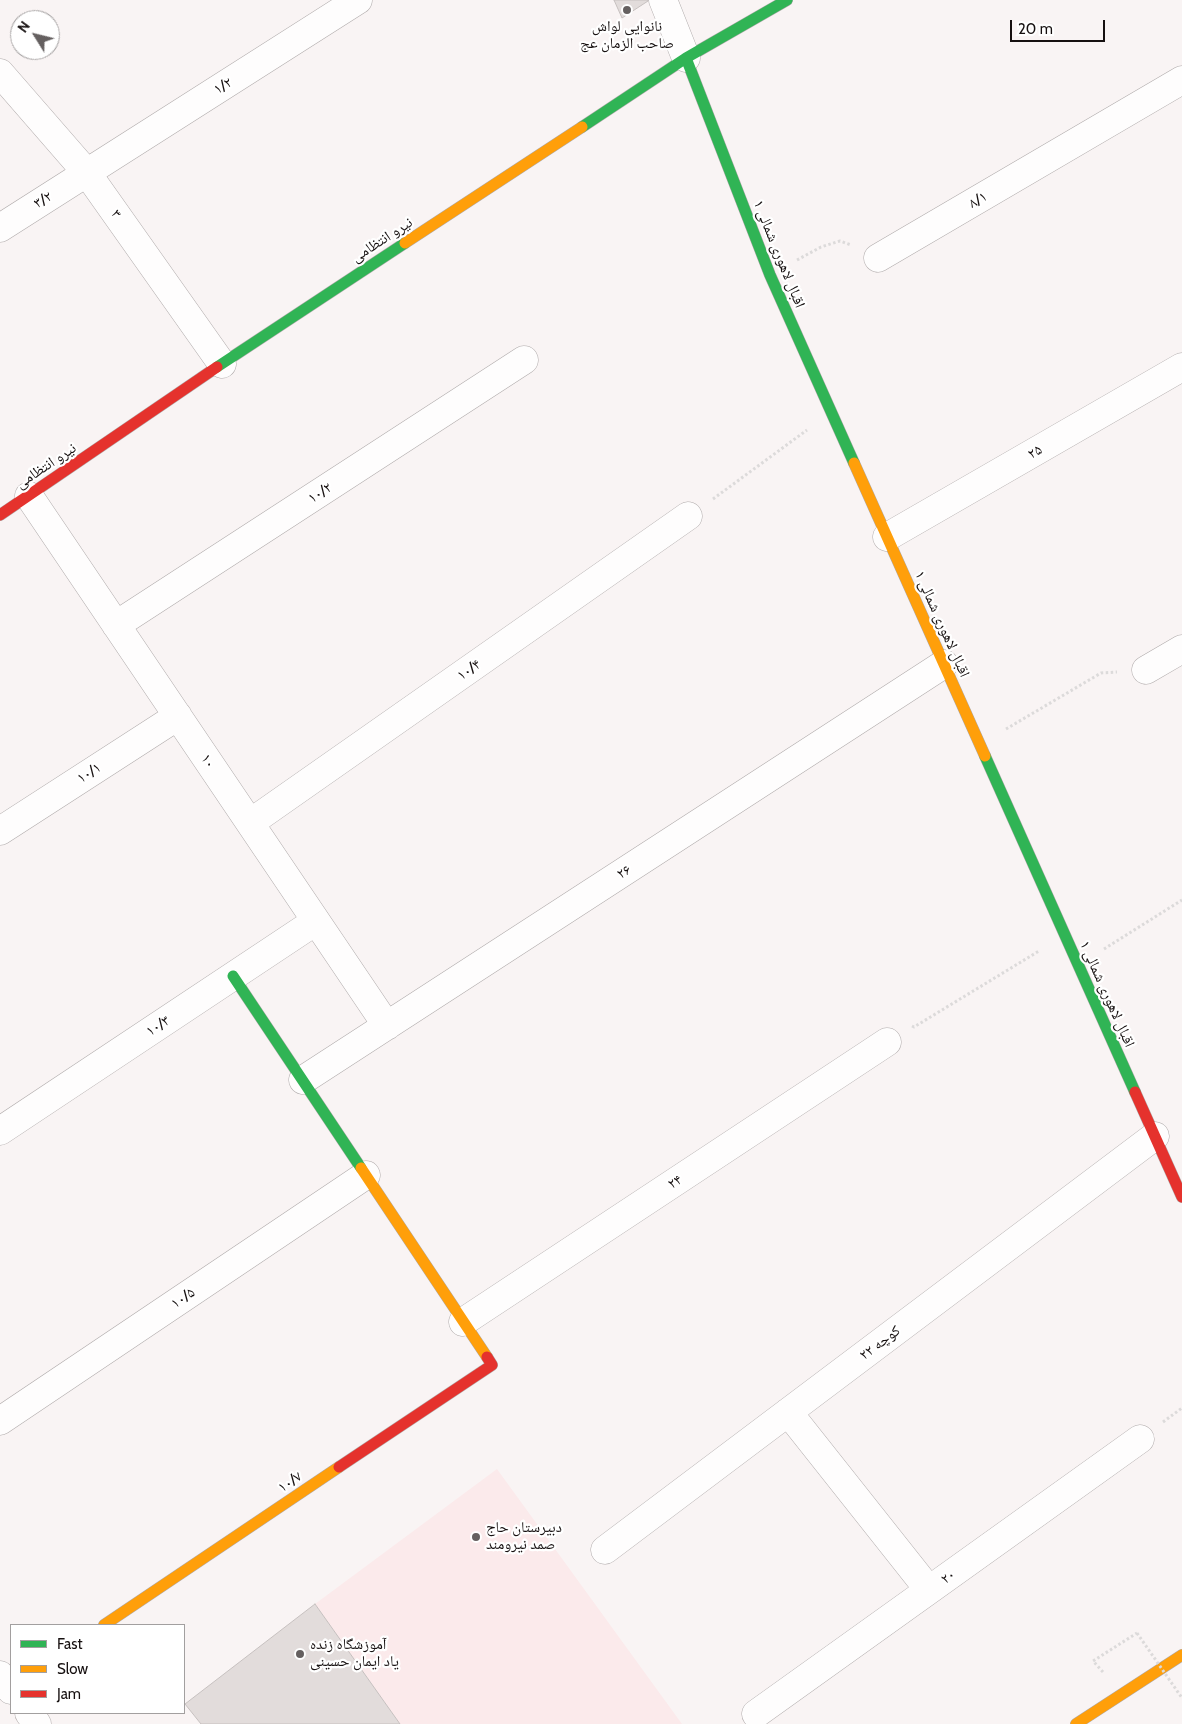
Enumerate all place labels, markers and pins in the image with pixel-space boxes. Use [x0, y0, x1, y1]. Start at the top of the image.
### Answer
marker: نانوایی لواش صاحب الزمان عج [621, 4, 633, 16]
place label: نانوایی لواش صاحب الزمان عج [580, 18, 674, 53]
place label: دبیرستان حاج صمد نیرومند [486, 1519, 562, 1554]
marker: دبیرستان حاج صمد نیرومند [470, 1531, 482, 1543]
place label: آموزشگاه زنده یاد ایمان حسینی [310, 1636, 399, 1671]
marker: آموزشگاه زنده یاد ایمان حسینی [294, 1648, 306, 1660]

